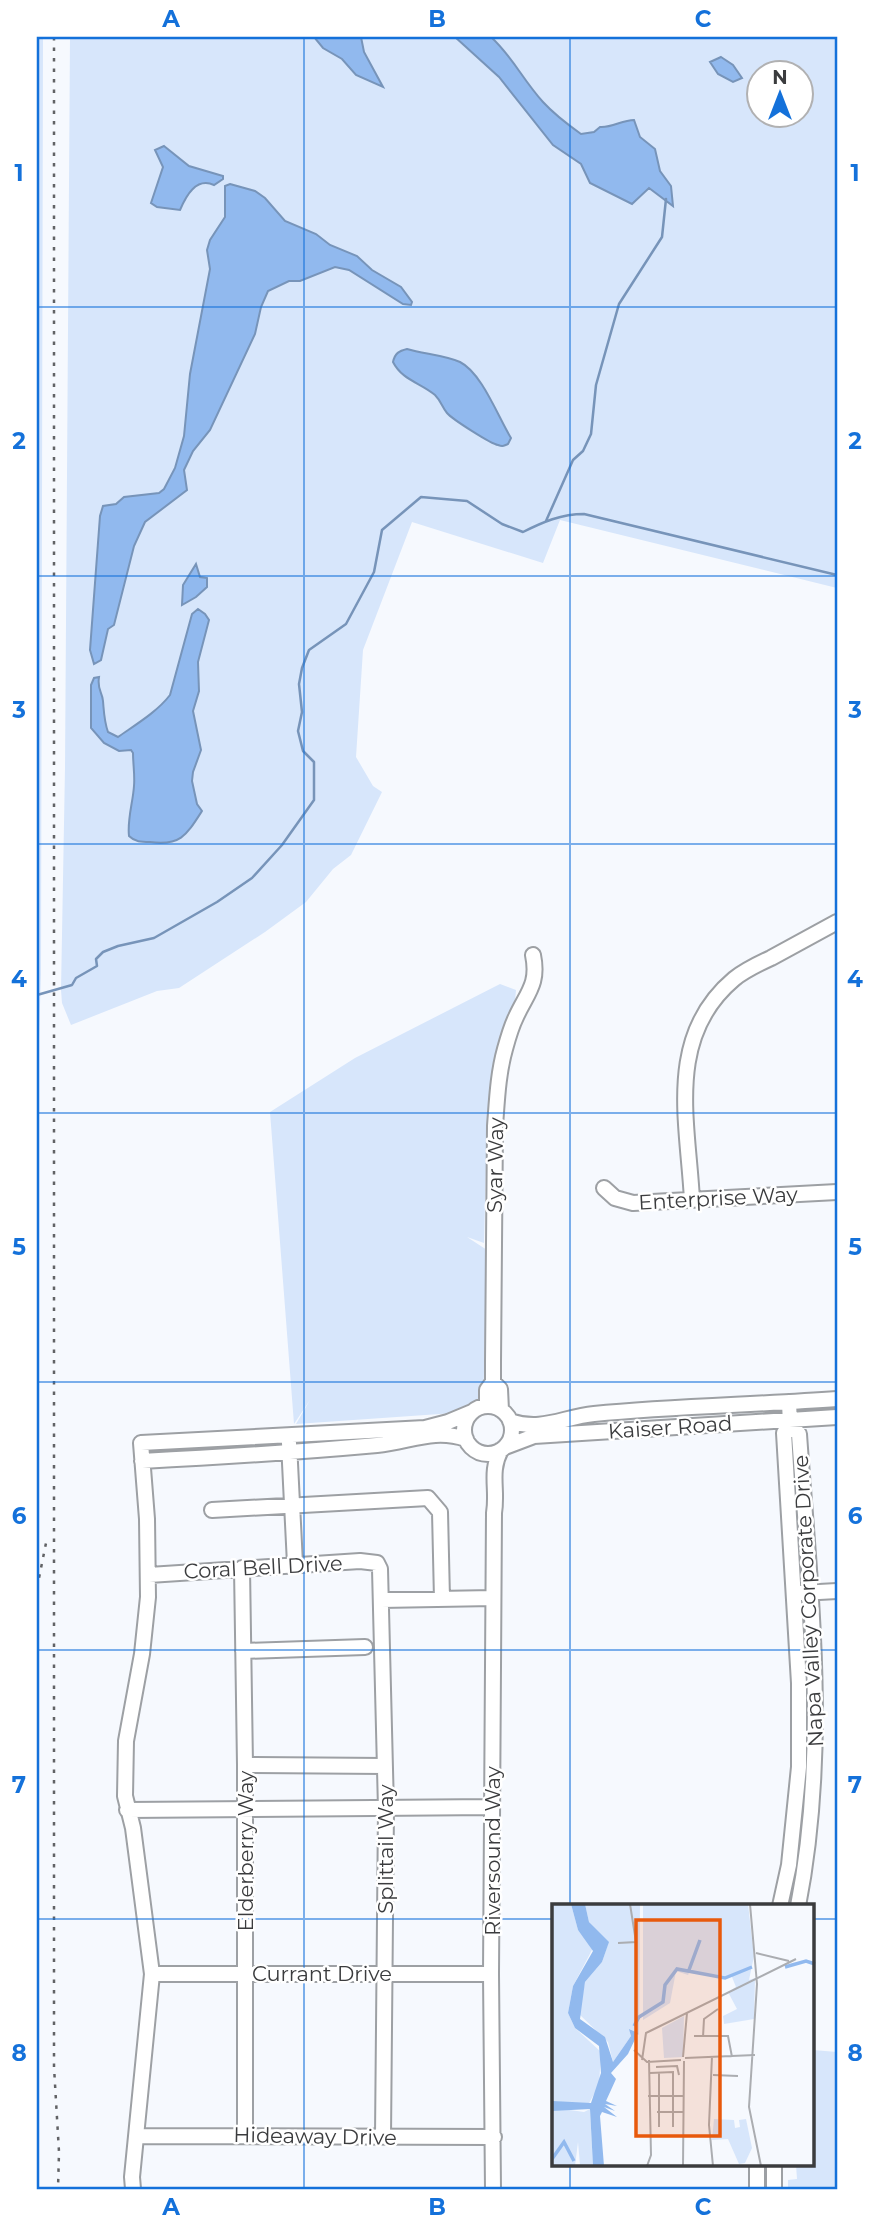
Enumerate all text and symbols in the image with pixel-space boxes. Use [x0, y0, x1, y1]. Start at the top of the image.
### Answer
text: A [161, 5, 180, 33]
text: B [428, 5, 446, 33]
text: C [695, 5, 712, 33]
north arrow [744, 60, 814, 130]
text: N [772, 66, 788, 89]
text: 1 [14, 159, 24, 187]
text: 1 [850, 159, 860, 187]
text: 2 [12, 427, 26, 455]
text: 2 [848, 427, 862, 455]
text: 3 [11, 696, 26, 724]
text: 3 [847, 696, 862, 724]
text: 4 [11, 965, 27, 993]
text: 4 [847, 965, 863, 993]
street label: Syar Way [482, 1116, 508, 1213]
street label: Enterprise Way [638, 1181, 799, 1215]
text: 5 [12, 1233, 26, 1261]
text: 5 [848, 1233, 862, 1261]
street label: Kaiser Road [607, 1410, 733, 1444]
street label: Napa Valley Corporate Drive [788, 1454, 828, 1748]
text: 6 [12, 1502, 27, 1530]
text: 6 [848, 1502, 863, 1530]
street label: Coral Bell Drive [183, 1550, 343, 1584]
street label: Riversound Way [480, 1765, 505, 1936]
street label: Elderberry Way [233, 1770, 258, 1931]
text: 7 [12, 1771, 26, 1799]
text: 7 [848, 1771, 862, 1799]
street label: Splittail Way [373, 1784, 398, 1914]
inset map [552, 1904, 814, 2166]
street label: Currant Drive [252, 1961, 392, 1986]
text: 8 [11, 2039, 27, 2067]
text: 8 [847, 2039, 863, 2067]
street label: Hideaway Drive [233, 2122, 397, 2150]
text: A [161, 2193, 180, 2221]
text: B [428, 2193, 446, 2221]
text: C [695, 2193, 712, 2221]

